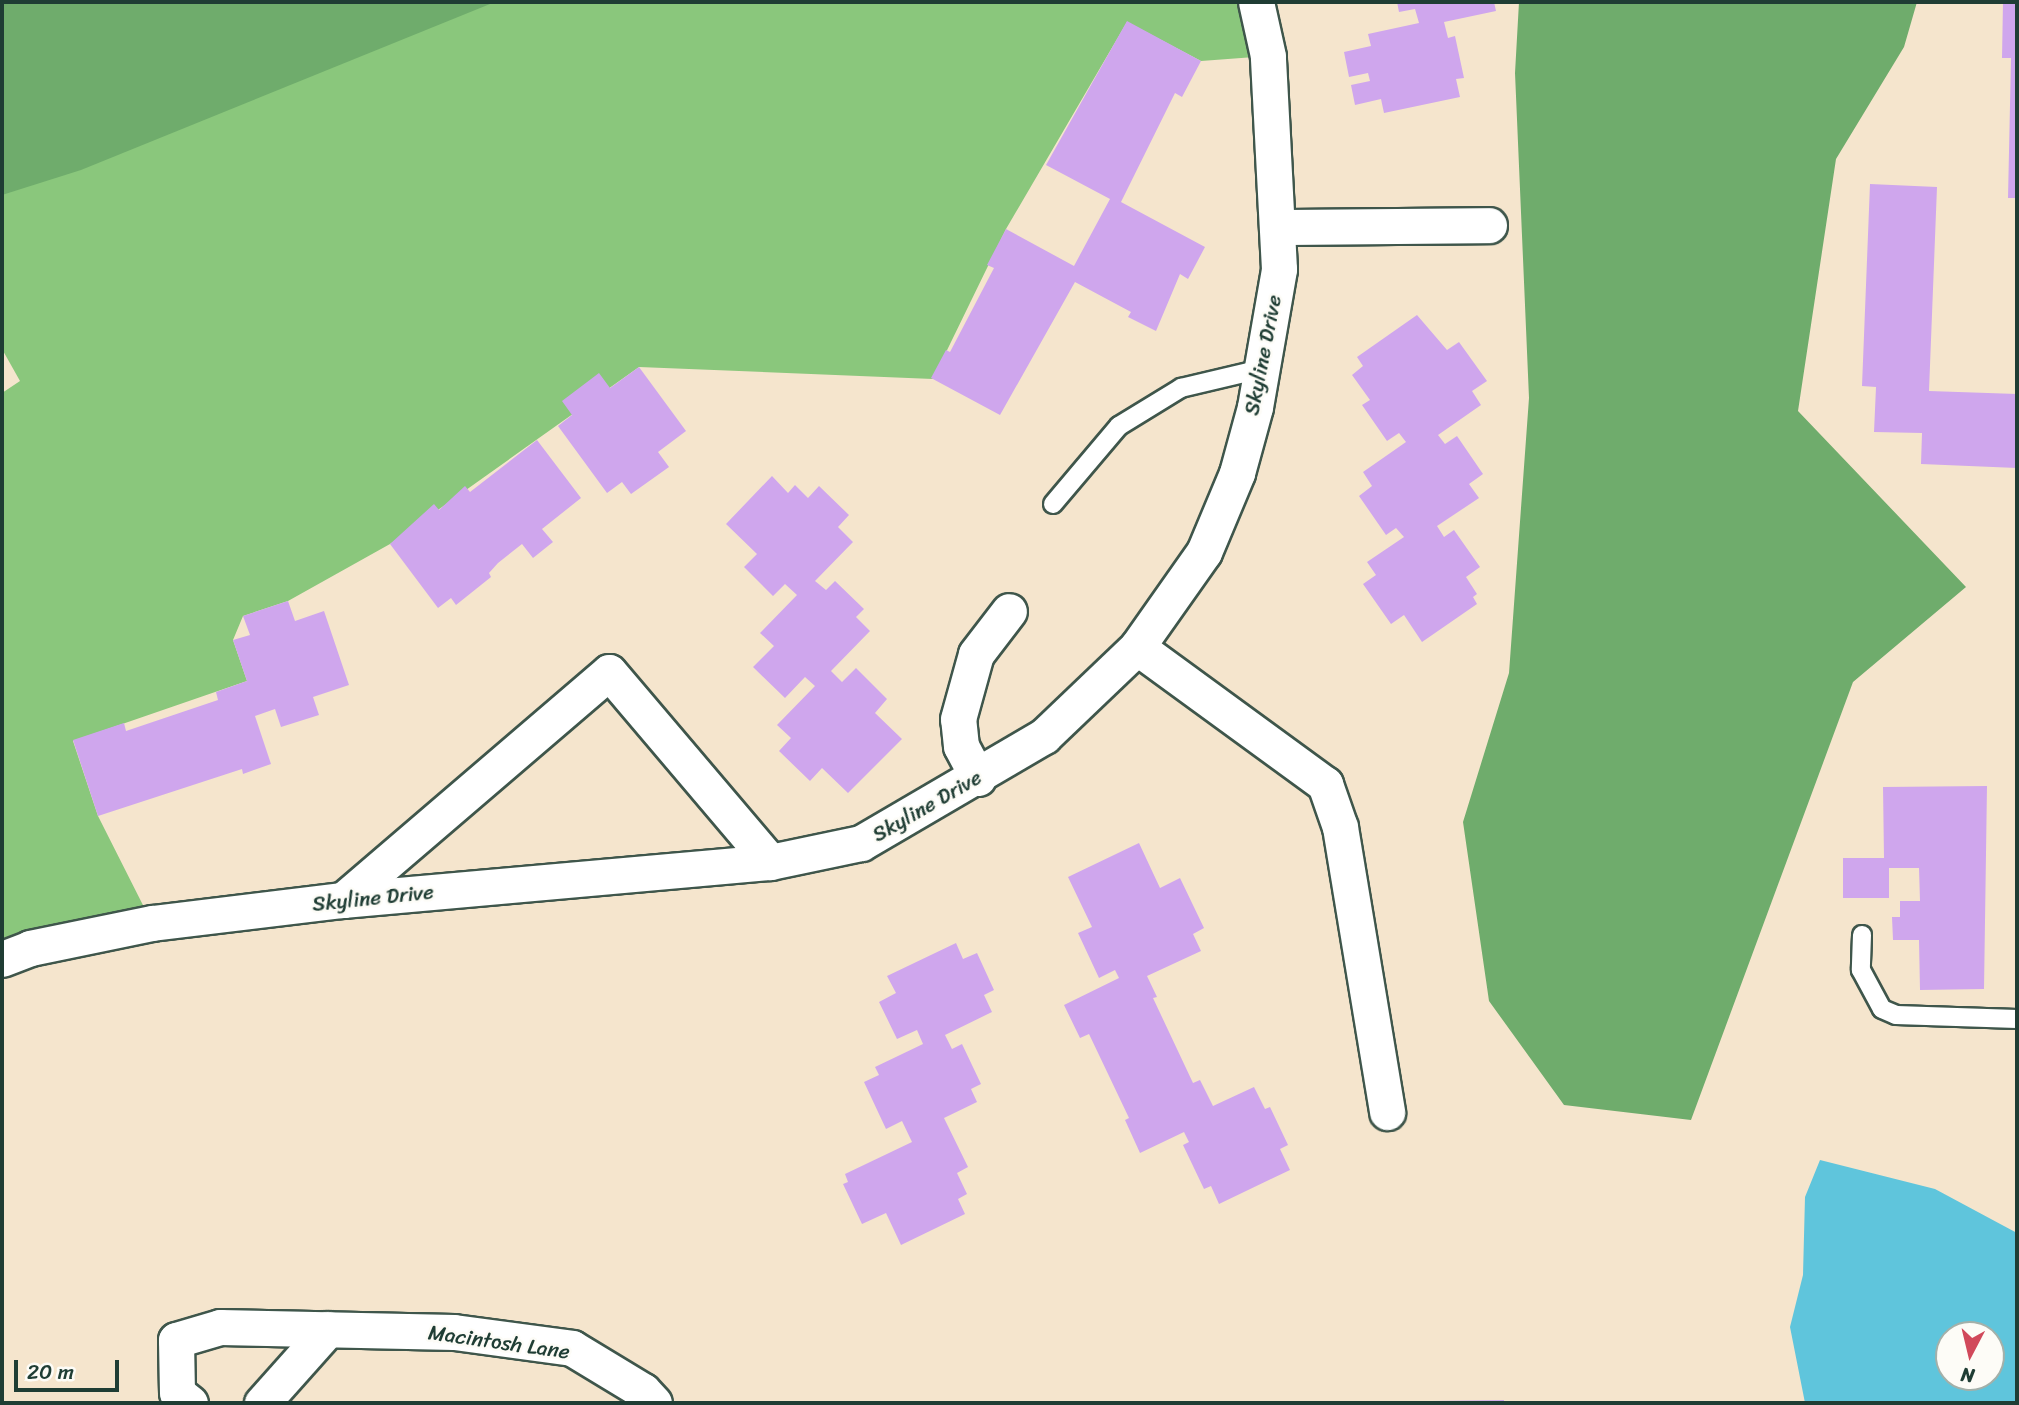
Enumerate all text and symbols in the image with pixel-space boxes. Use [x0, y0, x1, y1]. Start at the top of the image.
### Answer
street label: Skyline Drive [1239, 293, 1287, 417]
street label: Skyline Drive [868, 765, 986, 847]
street label: Skyline Drive [311, 879, 435, 917]
street label: Macintosh Lane [427, 1320, 571, 1364]
north arrow [1935, 1321, 2005, 1391]
scale bar [18, 1346, 122, 1390]
text: 20 m [27, 1353, 74, 1391]
text: N [1959, 1358, 1976, 1393]

